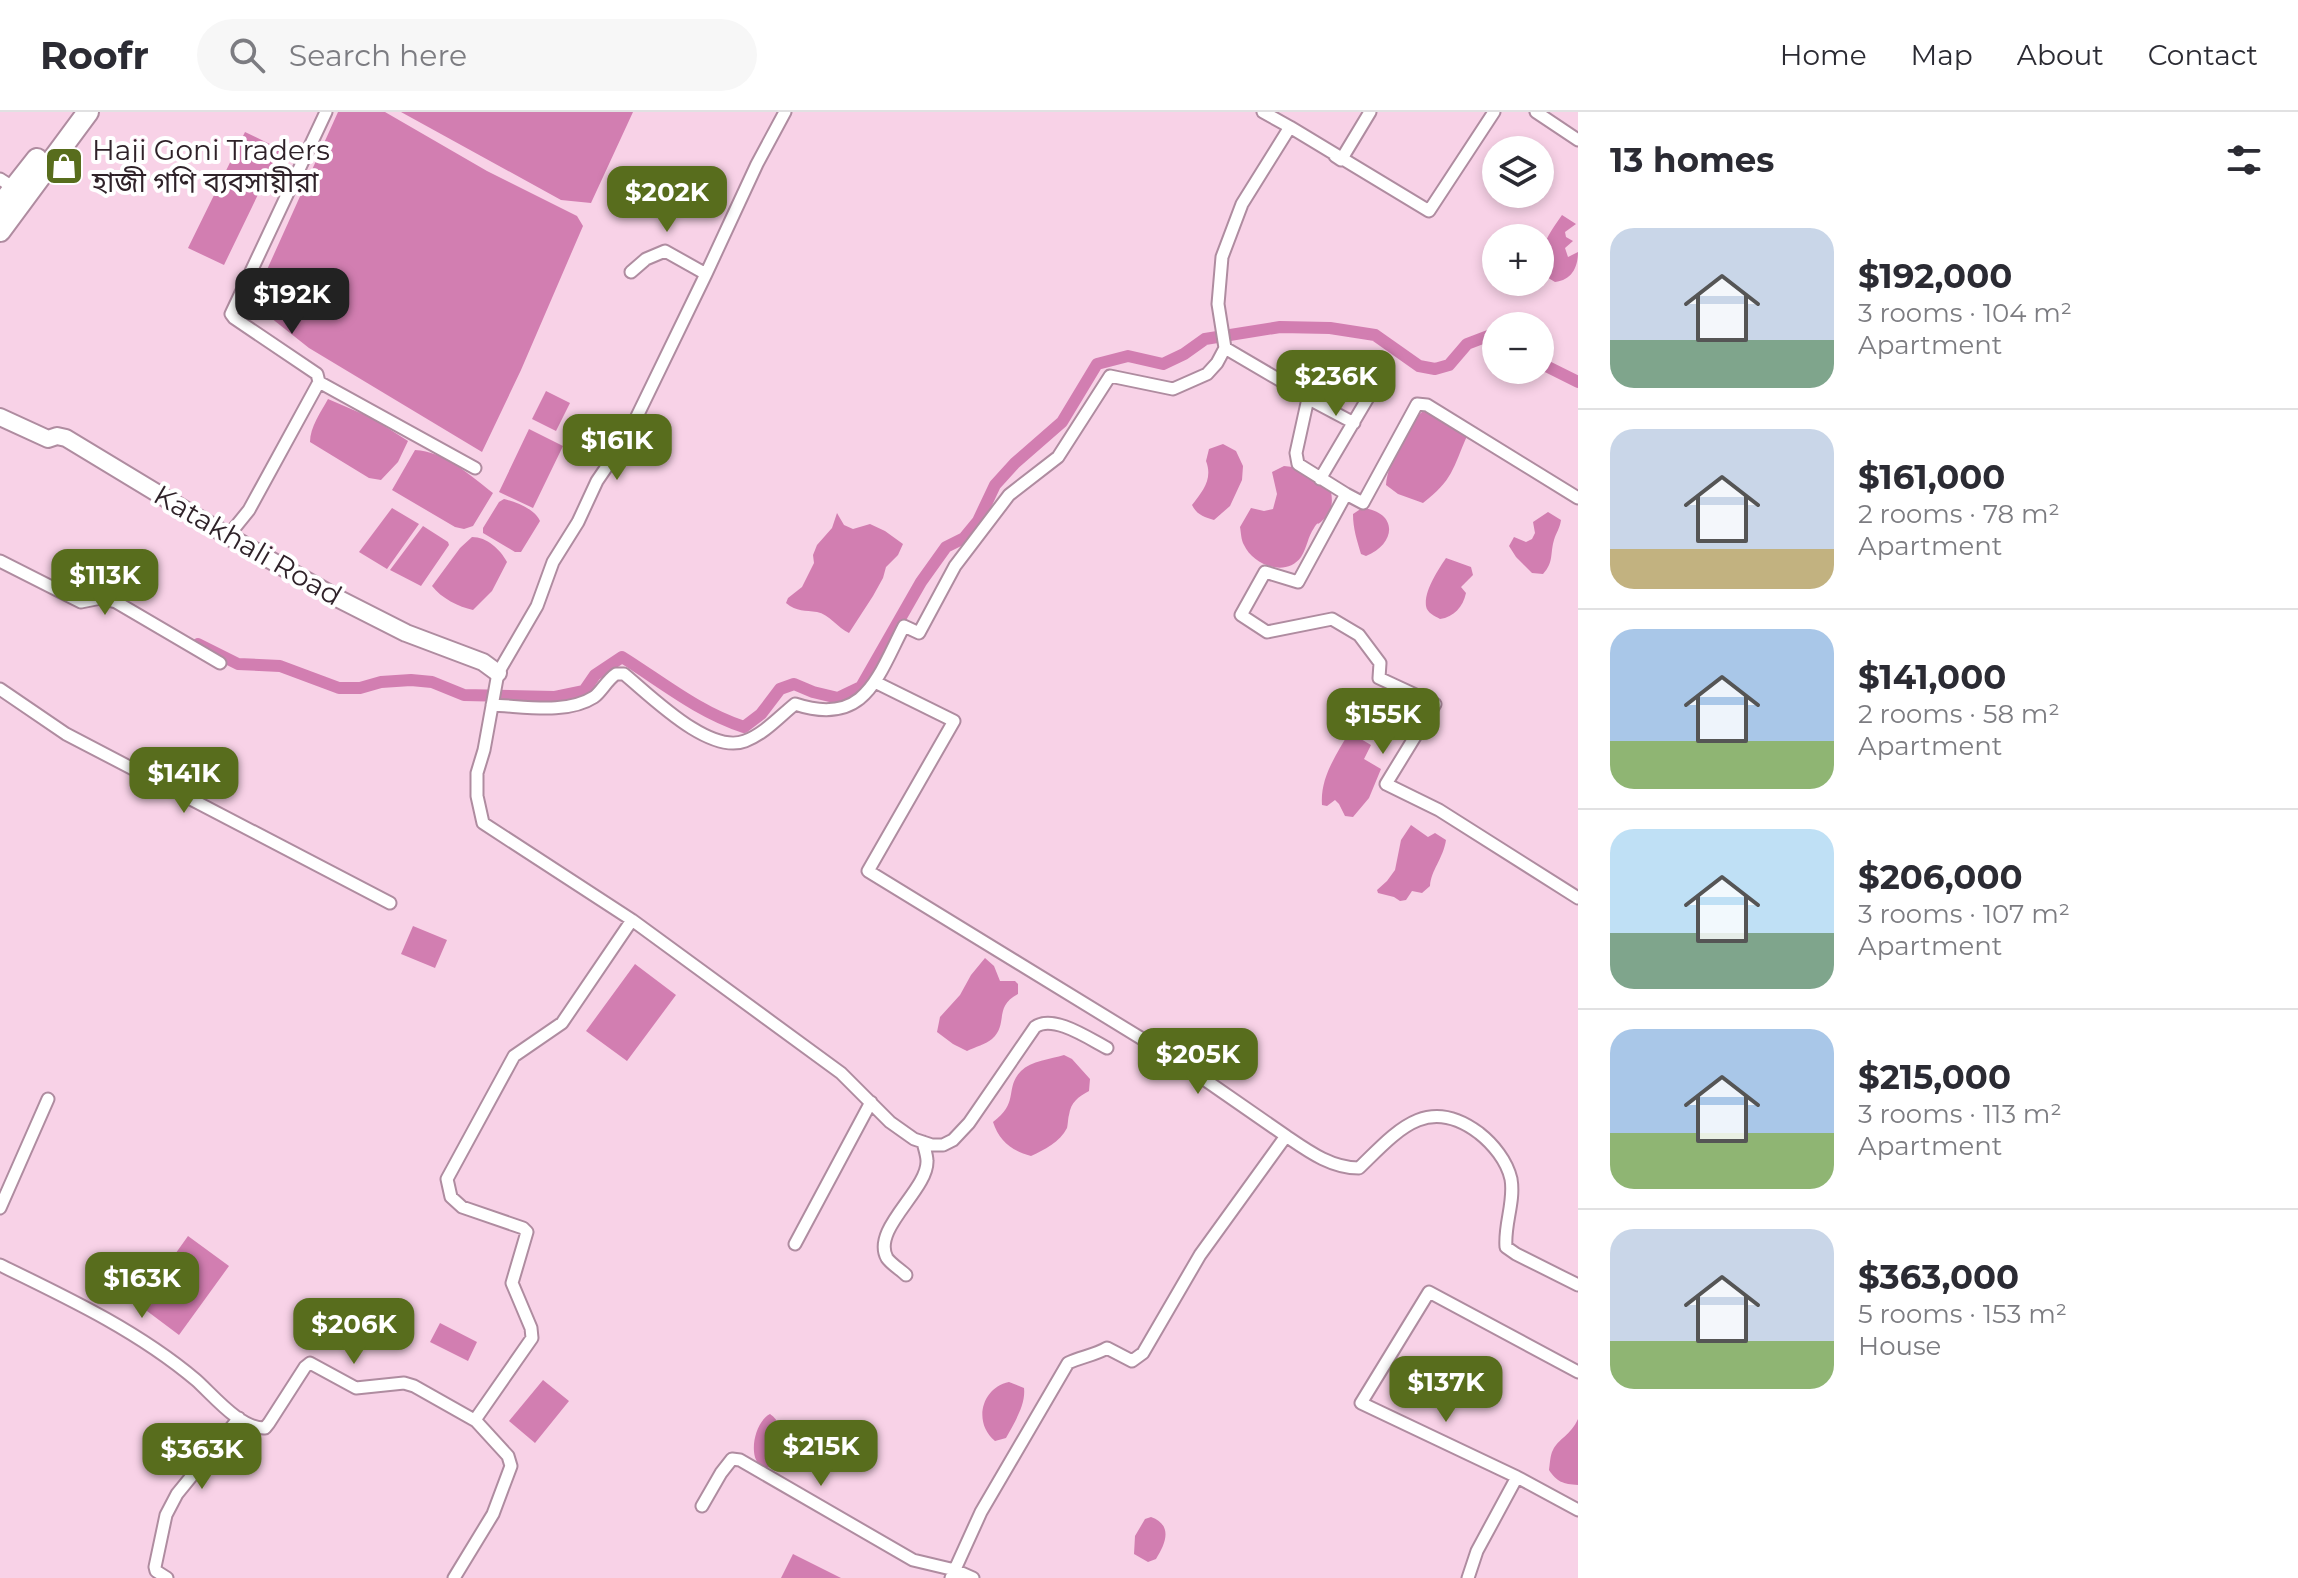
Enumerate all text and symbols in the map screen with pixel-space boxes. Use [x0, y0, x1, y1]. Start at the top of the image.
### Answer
search box [197, 19, 757, 91]
text: Roofr [40, 32, 149, 79]
icon: search [225, 33, 269, 77]
text: Search here [289, 37, 467, 74]
text: Home [1780, 38, 1867, 72]
text: Map [1911, 38, 1973, 72]
text: About [2017, 38, 2104, 72]
text: Contact [2148, 38, 2258, 72]
place label: Haji Goni Traders হাজী গণি ব্যবসায়ীরা [91, 133, 330, 199]
map controls [1482, 136, 1554, 384]
button: layers [1482, 136, 1554, 208]
icon: filters [2222, 138, 2266, 182]
text: 13 homes [1610, 139, 1774, 181]
shop icon: Haji Goni Traders হাজী গণি ব্যবসায়ীরা [43, 145, 85, 187]
pin: $202K [611, 166, 723, 234]
text: $202K [625, 176, 709, 208]
button: + [1482, 224, 1554, 296]
text: $192,000 [1858, 255, 2012, 297]
icon: home [1674, 260, 1770, 356]
pin: $192K [236, 268, 348, 336]
text: $192K [253, 278, 331, 310]
text: 3 rooms · 104 m² [1858, 297, 2072, 329]
button: − [1482, 312, 1554, 384]
text: Apartment [1858, 329, 2002, 361]
pin: $236K [1280, 350, 1392, 418]
text: $236K [1294, 360, 1378, 392]
pin: $161K [561, 414, 673, 482]
text: $161K [581, 424, 653, 456]
text: $161,000 [1858, 456, 2005, 498]
icon: home [1674, 461, 1770, 557]
street label: Katakhali Road [148, 477, 348, 613]
text: 2 rooms · 78 m² [1858, 498, 2060, 530]
text: Apartment [1858, 530, 2002, 562]
pin: $113K [49, 549, 161, 617]
text: $113K [69, 559, 141, 591]
text: $141,000 [1858, 656, 2006, 698]
icon: home [1674, 661, 1770, 757]
pin: $155K [1327, 688, 1439, 756]
text: $155K [1345, 698, 1421, 730]
text: 2 rooms · 58 m² [1858, 698, 2060, 730]
text: Apartment [1858, 730, 2002, 762]
pin: $141K [128, 747, 240, 815]
text: $141K [147, 757, 221, 789]
text: $206,000 [1858, 856, 2023, 898]
icon: home [1674, 861, 1770, 957]
text: 3 rooms · 107 m² [1858, 898, 2070, 930]
text: Apartment [1858, 930, 2002, 962]
pin: $205K [1142, 1028, 1254, 1096]
text: $205K [1156, 1038, 1240, 1070]
text: $215,000 [1858, 1056, 2011, 1098]
icon: home [1674, 1061, 1770, 1157]
text: 3 rooms · 113 m² [1858, 1098, 2062, 1130]
text: Apartment [1858, 1130, 2002, 1162]
pin: $163K [86, 1252, 198, 1320]
text: $363,000 [1858, 1256, 2019, 1298]
icon: home [1674, 1261, 1770, 1357]
text: $163K [103, 1262, 181, 1294]
pin: $206K [298, 1298, 410, 1366]
text: 5 rooms · 153 m² [1858, 1298, 2067, 1330]
text: $206K [311, 1308, 397, 1340]
text: House [1858, 1330, 1941, 1362]
pin: $137K [1390, 1356, 1502, 1424]
text: $137K [1407, 1366, 1485, 1398]
pin: $215K [765, 1420, 877, 1488]
pin: $363K [146, 1423, 258, 1491]
text: $215K [783, 1430, 859, 1462]
text: $363K [160, 1433, 244, 1465]

